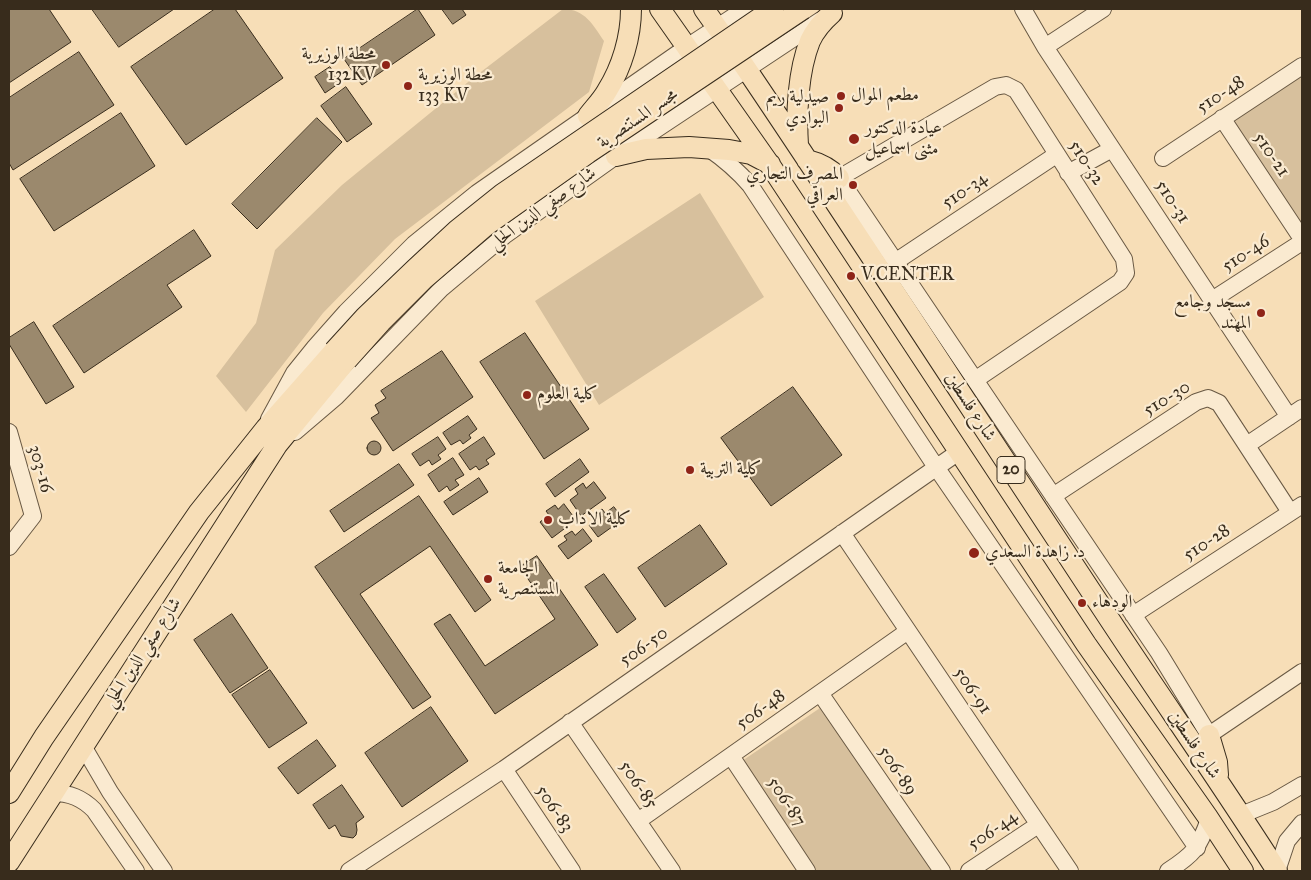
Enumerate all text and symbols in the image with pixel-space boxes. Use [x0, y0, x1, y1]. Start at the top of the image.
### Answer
place label: محطة الوزيرية 132KV [302, 44, 376, 86]
marker: محطة الوزيرية 132KV [380, 59, 392, 71]
place label: محطة الوزيرية 133 KV [418, 65, 492, 108]
street label: 510-48 [1193, 72, 1249, 118]
marker: محطة الوزيرية 133 KV [402, 80, 414, 92]
street label: مجسر المستنصرية [594, 84, 682, 154]
place label: مطعم الموال [851, 85, 919, 107]
place label: صيدلية ريم البوادي [766, 87, 829, 130]
marker: مطعم الموال [835, 90, 847, 102]
marker: صيدلية ريم البوادي [833, 102, 845, 114]
place label: عيادة الدكتور مثنى اسماعيل [865, 118, 942, 160]
street label: 510-21 [1248, 129, 1294, 181]
marker: عيادة الدكتور مثنى اسماعيل [847, 132, 861, 146]
street label: 510-32 [1064, 136, 1108, 190]
street label: شارع صفي الدين الحلي [485, 163, 601, 255]
place label: المصرف التجاري العراقي [746, 164, 843, 206]
street label: 510-34 [938, 168, 992, 214]
street label: 510-31 [1150, 176, 1194, 228]
marker: المصرف التجاري العراقي [847, 179, 859, 191]
street label: 510-46 [1218, 231, 1274, 277]
place label: V.CENTER [861, 265, 954, 287]
marker: V.CENTER [845, 270, 857, 282]
place label: مسجد وجامع المهند [1174, 292, 1251, 334]
marker: مسجد وجامع المهند [1255, 307, 1267, 319]
street label: شارع فلسطين [940, 368, 1000, 446]
street label: 510-30 [1140, 377, 1194, 421]
place label: كلية العلوم [537, 384, 598, 406]
marker: كلية العلوم [521, 389, 533, 401]
street label: 303-16 [23, 443, 57, 495]
road number: 20 [997, 456, 1025, 484]
place label: كلية التربية [700, 459, 762, 481]
marker: كلية التربية [684, 464, 696, 476]
place label: كلية الاداب [558, 509, 631, 531]
marker: كلية الاداب [542, 514, 554, 526]
street label: 510-28 [1179, 520, 1235, 566]
place label: د. زاهدة السعدي [985, 542, 1085, 564]
marker: د. زاهدة السعدي [967, 546, 981, 560]
place label: الجامعة المستنصرية [498, 558, 559, 600]
marker: الجامعة المستنصرية [482, 573, 494, 585]
place label: الودهاء [1092, 592, 1132, 614]
street label: شارع صفي الدين الحلي [99, 594, 187, 712]
marker: الودهاء [1076, 597, 1088, 609]
street label: 506-50 [616, 623, 672, 671]
street label: 506-91 [948, 663, 996, 719]
street label: 506-48 [732, 685, 790, 735]
street label: شارع فلسطين [1163, 707, 1225, 783]
street label: 506-89 [873, 742, 921, 800]
street label: 506-85 [614, 757, 662, 813]
street label: 506-87 [762, 773, 810, 831]
street label: 506-83 [530, 781, 578, 837]
street label: 506-44 [964, 807, 1022, 855]

